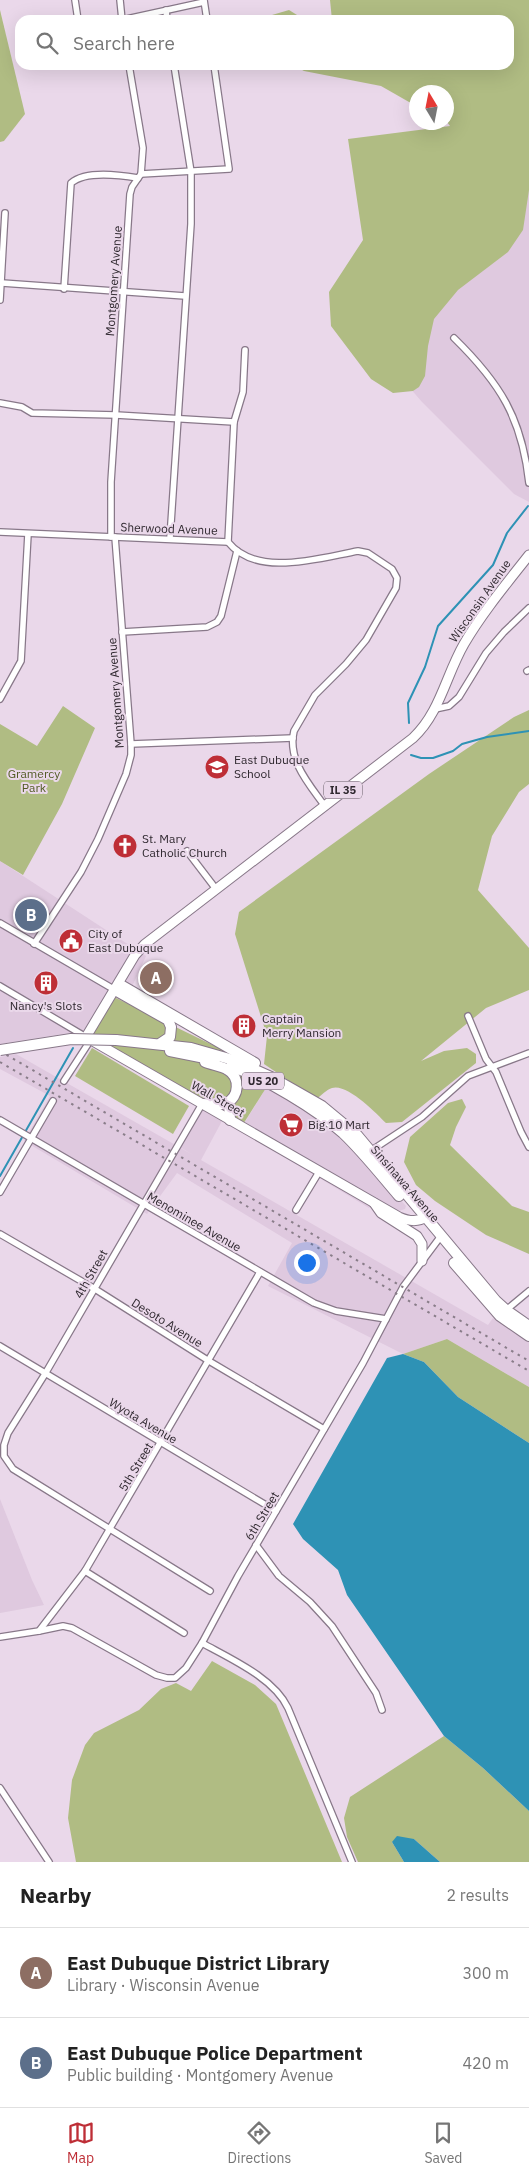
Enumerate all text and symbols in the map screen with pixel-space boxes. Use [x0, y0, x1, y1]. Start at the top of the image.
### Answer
search box [15, 15, 514, 70]
icon: search [33, 29, 61, 57]
text: Search here [73, 31, 175, 55]
north arrow [409, 85, 454, 130]
street label: Montgomery Avenue [102, 225, 125, 337]
street label: Sherwood Avenue [120, 519, 218, 538]
street label: Wisconsin Avenue [445, 556, 514, 645]
street label: Montgomery Avenue [104, 637, 127, 749]
place label: East Dubuque School [234, 752, 310, 781]
school or university icon: East Dubuque School [204, 754, 230, 780]
park label: Gramercy Park [8, 766, 60, 795]
road number: IL 35 [324, 782, 362, 798]
place label: St. Mary Catholic Church [142, 831, 227, 860]
church icon: St. Mary Catholic Church [112, 833, 138, 859]
pin: B [15, 896, 47, 934]
place label: City of East Dubuque [88, 926, 164, 955]
public building icon: City of East Dubuque [58, 928, 84, 954]
pin: A [140, 959, 172, 997]
building icon: Nancy's Slots [33, 970, 59, 996]
place label: Nancy's Slots [10, 998, 82, 1013]
place label: Captain Merry Mansion [262, 1011, 341, 1040]
building icon: Captain Merry Mansion [231, 1013, 257, 1039]
road number: US 20 [242, 1072, 284, 1090]
street label: Wall Street [189, 1077, 248, 1120]
supermarket icon: Big 10 Mart [278, 1112, 304, 1138]
place label: Big 10 Mart [308, 1117, 370, 1132]
street label: Sinsinawa Avenue [368, 1142, 443, 1226]
street label: Menominee Avenue [144, 1189, 244, 1255]
street label: 4th Street [71, 1247, 111, 1301]
your location [294, 1250, 320, 1276]
street label: Desoto Avenue [129, 1295, 206, 1351]
street label: Wyota Avenue [106, 1394, 180, 1447]
street label: 5th Street [115, 1440, 156, 1494]
street label: 6th Street [241, 1489, 282, 1543]
text: Nearby [20, 1881, 91, 1909]
text: 2 results [446, 1885, 509, 1905]
text: East Dubuque District Library [67, 1951, 329, 1975]
text: A [31, 1963, 41, 1983]
text: 300 m [462, 1963, 509, 1983]
text: Library · Wisconsin Avenue [67, 1975, 260, 1995]
text: East Dubuque Police Department [67, 2041, 362, 2065]
text: B [31, 2053, 41, 2073]
text: 420 m [462, 2053, 509, 2073]
text: Public building · Montgomery Avenue [67, 2065, 333, 2085]
tab: Map [67, 2119, 95, 2167]
tab: Directions [228, 2119, 291, 2167]
tab: Saved [424, 2119, 462, 2167]

